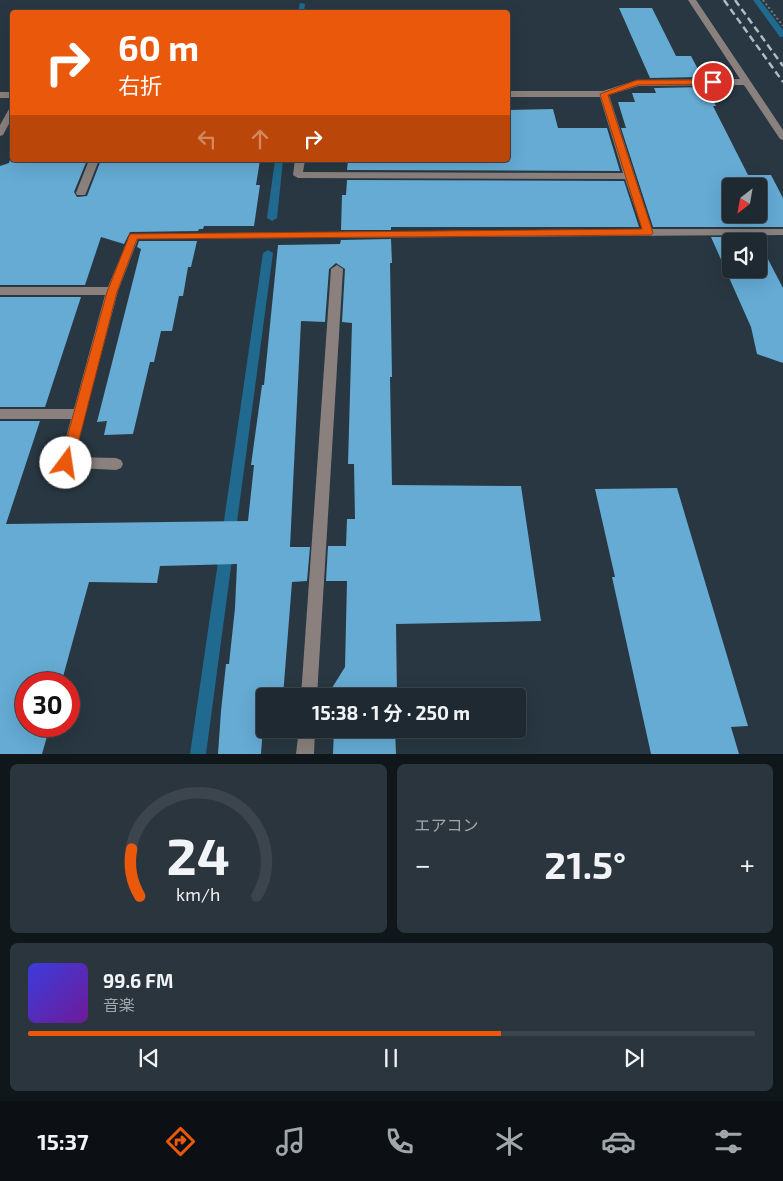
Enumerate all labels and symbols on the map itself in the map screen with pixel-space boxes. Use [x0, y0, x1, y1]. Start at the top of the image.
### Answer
pin [692, 61, 734, 103]
north arrow [722, 178, 768, 222]
position arrow [39, 436, 91, 488]
speed limit sign: 30 [15, 672, 80, 737]

